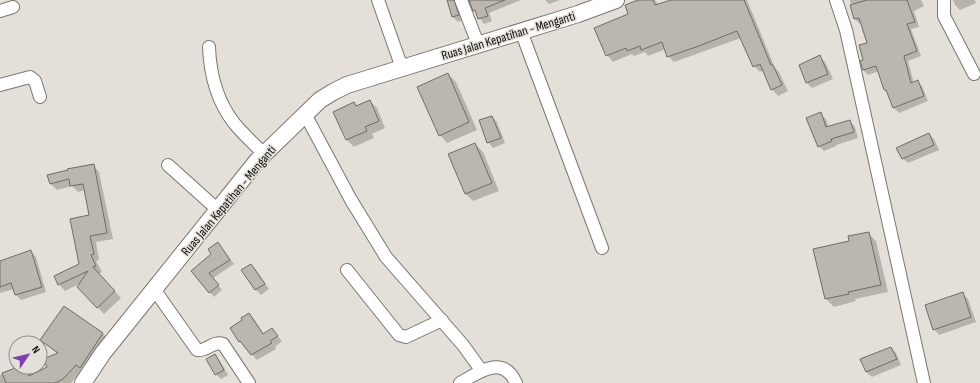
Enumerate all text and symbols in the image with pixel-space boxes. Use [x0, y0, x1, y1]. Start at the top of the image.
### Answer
street label: Ruas Jalan Kepatihan - Menganti [439, 8, 577, 64]
street label: Ruas Jalan Kepatihan - Menganti [178, 142, 280, 259]
north arrow [8, 335, 48, 375]
text: N [29, 343, 43, 356]

